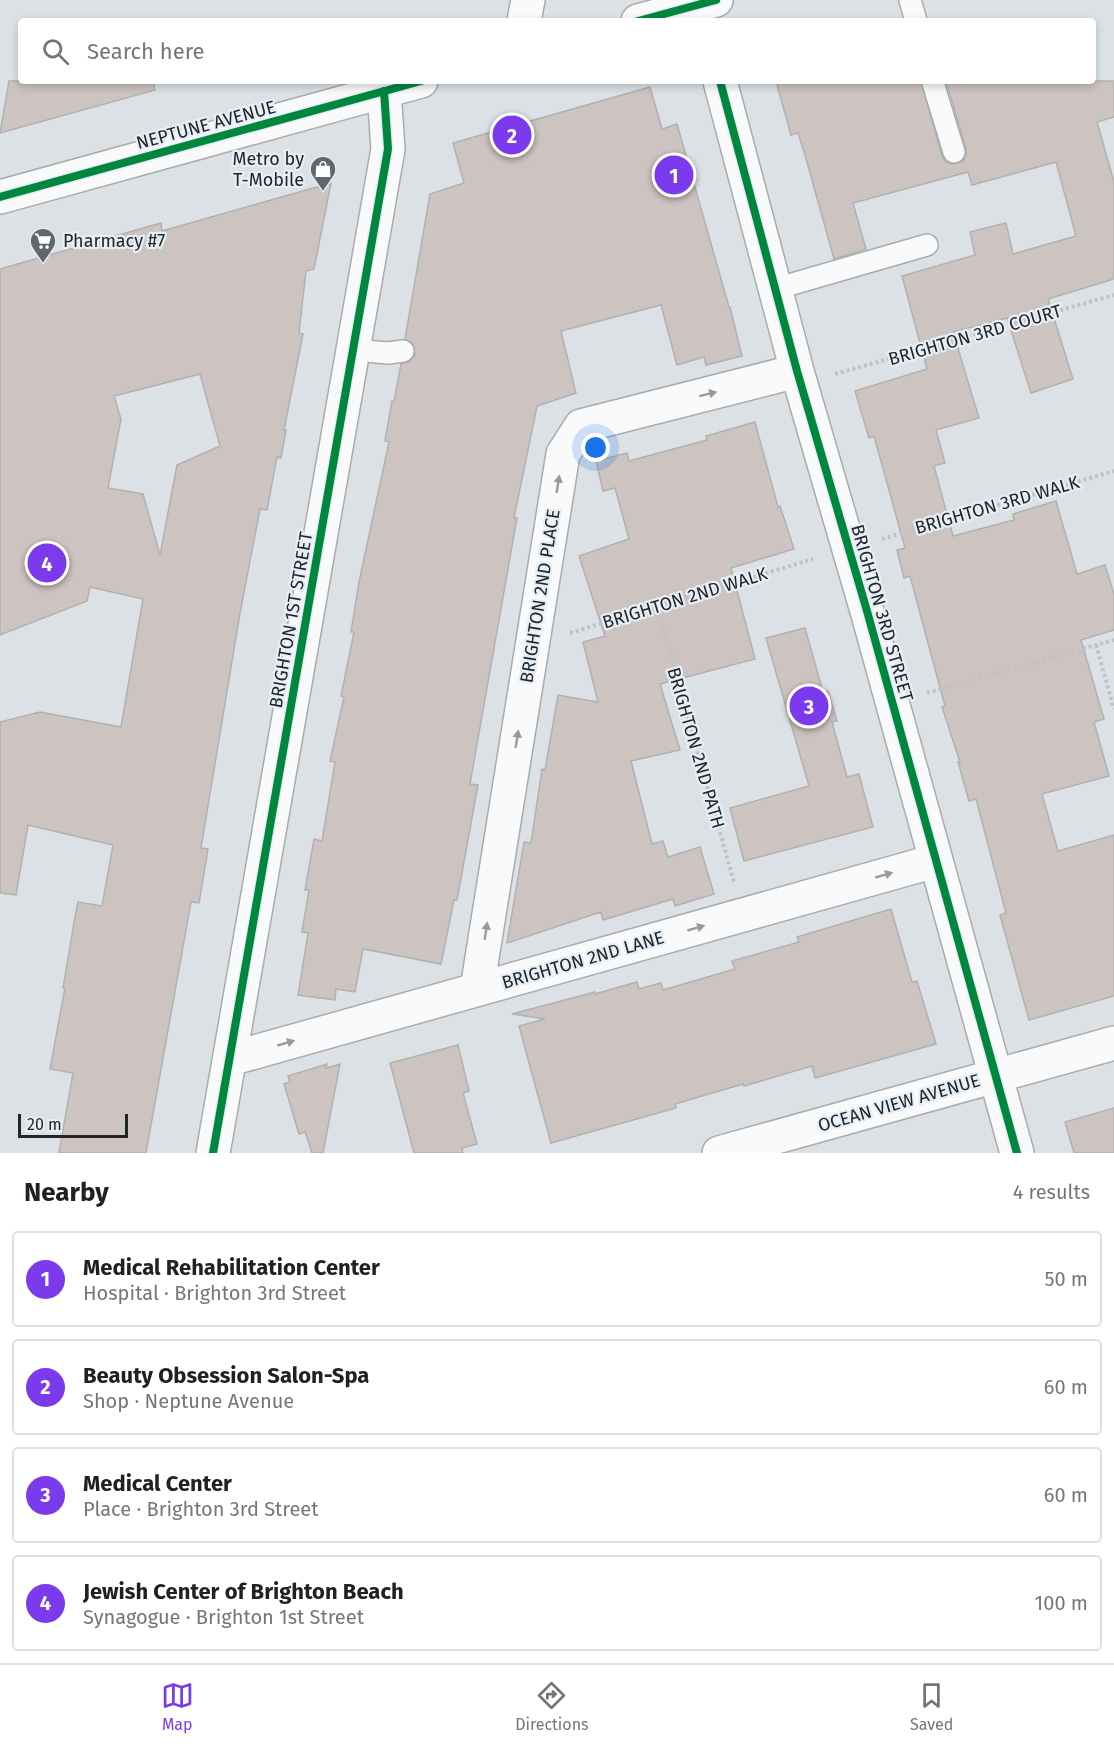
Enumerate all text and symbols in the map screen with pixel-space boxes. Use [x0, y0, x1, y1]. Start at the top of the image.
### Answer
search box [18, 18, 1096, 84]
icon: search [39, 35, 72, 68]
text: Search here [87, 38, 205, 65]
street label: NEPTUNE AVENUE [134, 96, 278, 154]
pin: 2 [492, 112, 532, 158]
place label: Metro by T-Mobile [233, 148, 304, 191]
pin: 1 [654, 152, 694, 198]
shop icon: Metro by T-Mobile [308, 154, 338, 192]
supermarket icon: Pharmacy #7 [28, 226, 58, 264]
place label: Pharmacy #7 [63, 230, 165, 252]
street label: BRIGHTON 3RD COURT [886, 300, 1065, 370]
one-way arrow [699, 388, 718, 398]
your location [581, 433, 610, 462]
street label: BRIGHTON 3RD WALK [912, 471, 1082, 539]
one-way arrow [554, 475, 563, 494]
street label: BRIGHTON 2ND PLACE [515, 507, 565, 685]
street label: BRIGHTON 3RD STREET [846, 522, 918, 705]
street label: BRIGHTON 1ST STREET [265, 530, 317, 710]
pin: 4 [28, 540, 66, 586]
street label: BRIGHTON 2ND WALK [600, 562, 770, 634]
street label: BRIGHTON 2ND PATH [662, 665, 730, 831]
pin: 3 [790, 684, 828, 728]
one-way arrow [513, 729, 522, 748]
one-way arrow [875, 870, 893, 879]
one-way arrow [482, 922, 491, 941]
one-way arrow [687, 923, 705, 932]
street label: BRIGHTON 2ND LANE [499, 926, 667, 994]
one-way arrow [277, 1038, 295, 1047]
street label: OCEAN VIEW AVENUE [815, 1069, 983, 1137]
scale bar [18, 1111, 128, 1138]
text: 20 m [27, 1115, 62, 1134]
text: Nearby [24, 1177, 109, 1208]
text: 4 results [1013, 1180, 1090, 1204]
text: Medical Rehabilitation Center [83, 1254, 380, 1281]
text: 1 [41, 1267, 50, 1291]
text: 50 m [1044, 1267, 1088, 1291]
text: Hospital · Brighton 3rd Street [83, 1281, 346, 1305]
text: Beauty Obsession Salon-Spa [83, 1362, 369, 1389]
text: 2 [40, 1375, 51, 1399]
text: 60 m [1044, 1375, 1088, 1399]
text: Shop · Neptune Avenue [83, 1389, 294, 1413]
text: Medical Center [83, 1470, 232, 1497]
text: 3 [40, 1483, 51, 1507]
text: 60 m [1044, 1483, 1088, 1507]
text: Place · Brighton 3rd Street [83, 1497, 318, 1521]
text: Jewish Center of Brighton Beach [83, 1578, 404, 1605]
text: 4 [40, 1591, 51, 1615]
text: 100 m [1035, 1591, 1088, 1615]
text: Synagogue · Brighton 1st Street [83, 1605, 364, 1629]
tab: Map [161, 1679, 194, 1734]
tab: Directions [515, 1679, 589, 1734]
tab: Saved [910, 1679, 953, 1734]

